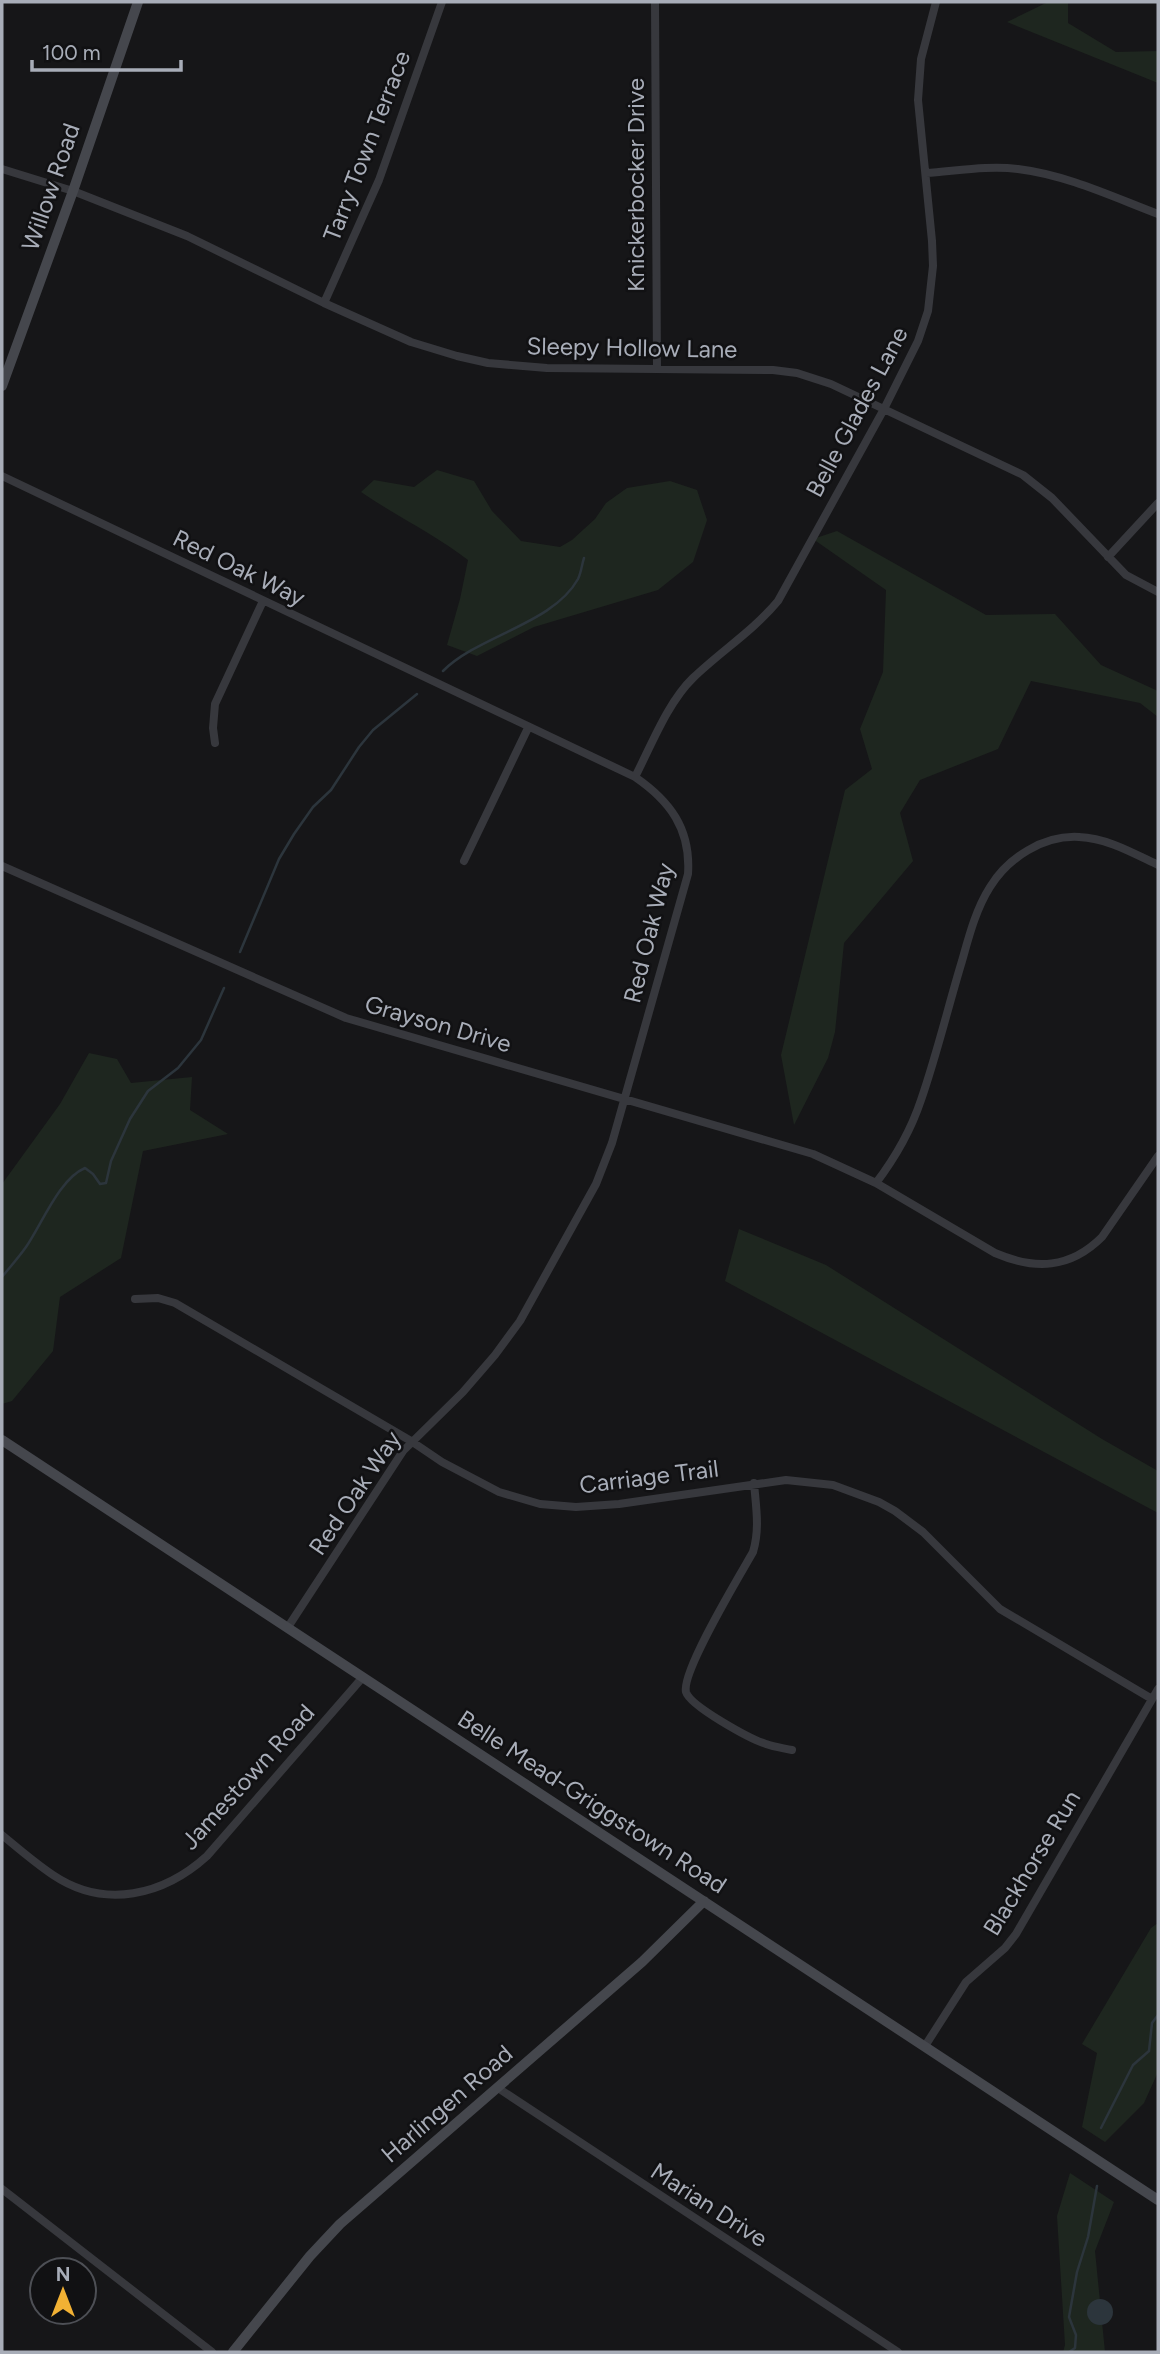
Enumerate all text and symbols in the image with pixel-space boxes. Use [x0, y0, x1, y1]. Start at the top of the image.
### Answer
scale bar [32, 28, 180, 72]
text: 100 m [42, 40, 101, 65]
street label: Tarry Town Terrace [317, 46, 416, 245]
street label: Knickerbocker Drive [621, 78, 650, 292]
street label: Willow Road [15, 119, 86, 254]
street label: Belle Glades Lane [799, 322, 914, 502]
street label: Sleepy Hollow Lane [526, 331, 738, 364]
street label: Red Oak Way [168, 523, 310, 612]
street label: Red Oak Way [617, 859, 680, 1006]
street label: Grayson Drive [362, 989, 515, 1058]
street label: Red Oak Way [302, 1425, 407, 1560]
street label: Carriage Trail [578, 1454, 720, 1499]
street label: Jamestown Road [175, 1698, 320, 1855]
street label: Belle Mead-Griggstown Road [453, 1704, 732, 1899]
street label: Blackhorse Run [977, 1785, 1086, 1941]
street label: Harlingen Road [375, 2039, 518, 2168]
street label: Marian Drive [645, 2156, 773, 2253]
north arrow [28, 2256, 98, 2326]
text: N [56, 2263, 70, 2286]

